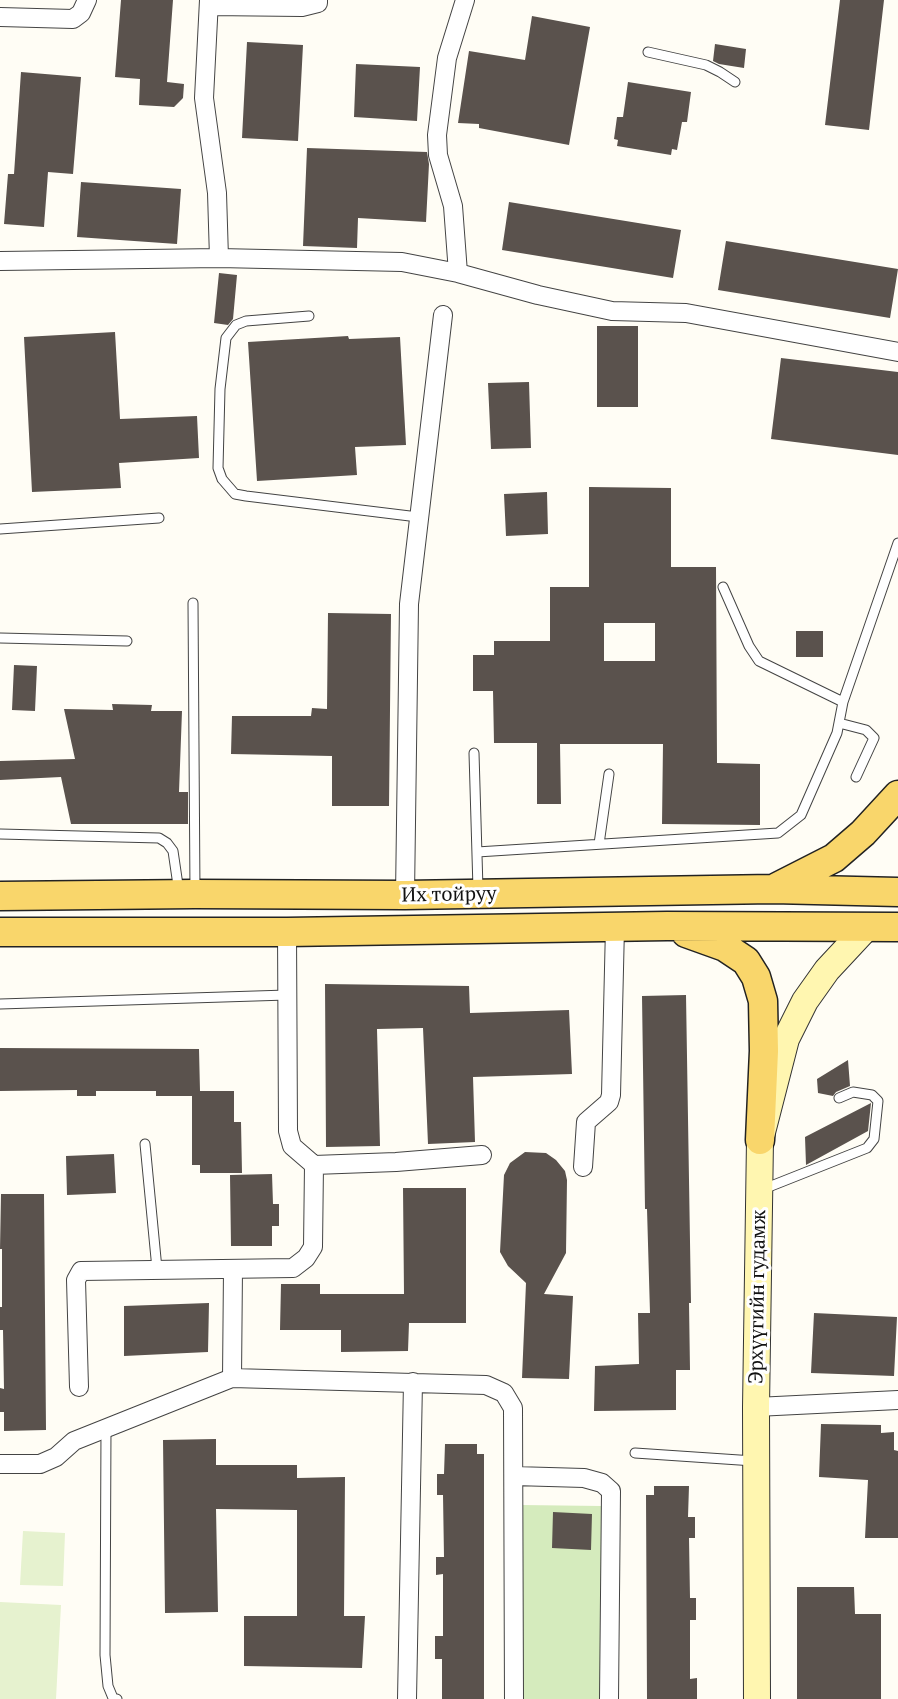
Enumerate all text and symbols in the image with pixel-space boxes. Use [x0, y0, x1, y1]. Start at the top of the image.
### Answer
street label: Их тойруу [401, 882, 497, 908]
street label: Эрхүүгийн гудамж [744, 1210, 772, 1384]

